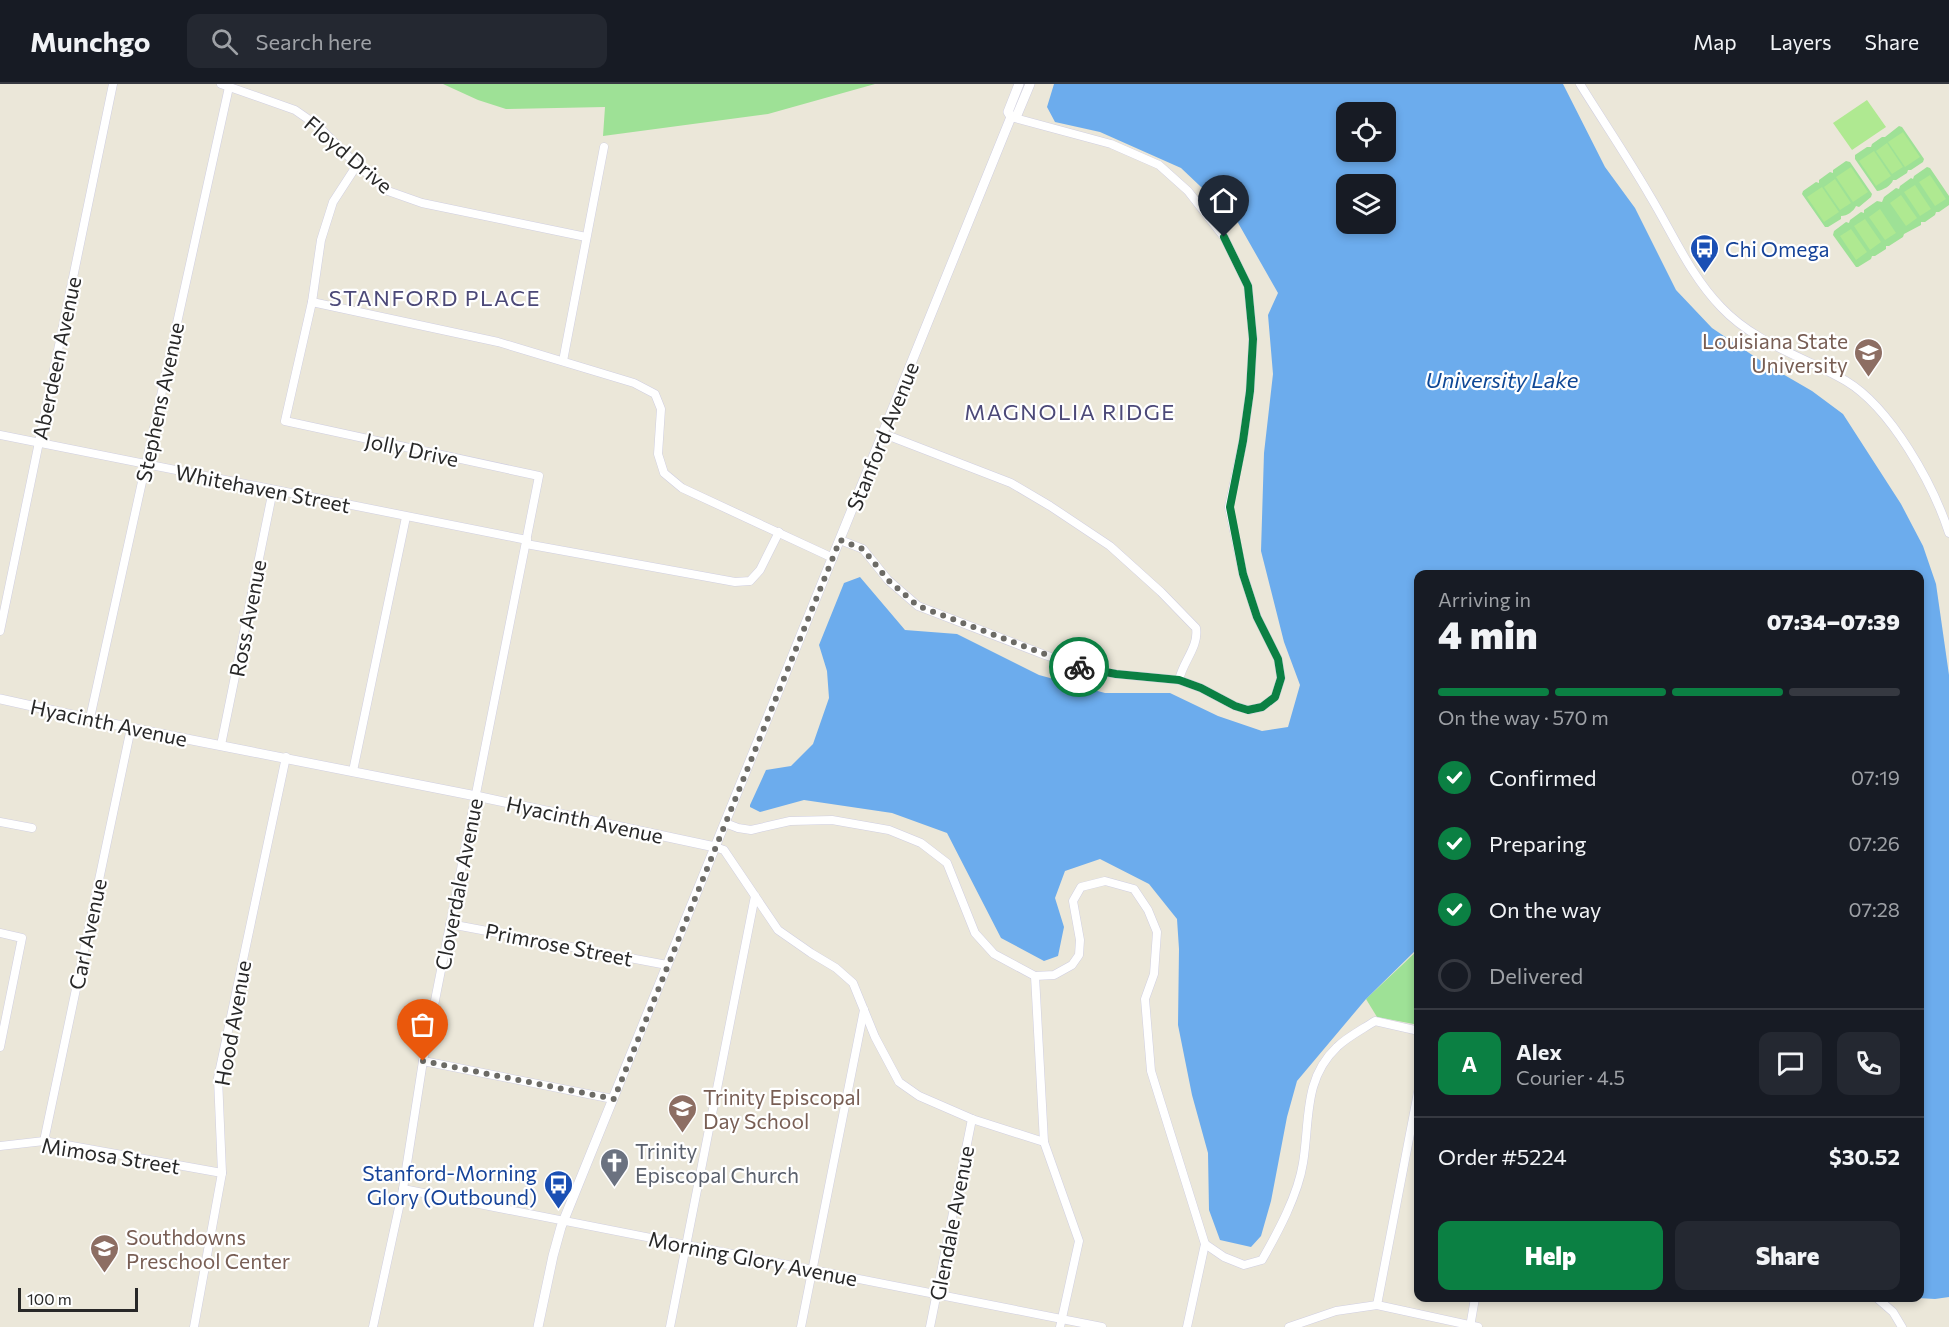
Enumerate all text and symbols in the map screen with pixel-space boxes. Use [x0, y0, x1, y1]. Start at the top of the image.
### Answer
search box [187, 14, 607, 68]
text: Munchgo [30, 24, 151, 58]
icon: search [208, 25, 241, 58]
text: Search here [256, 28, 372, 55]
text: Map [1693, 29, 1737, 54]
text: Layers [1770, 29, 1832, 54]
text: Share [1865, 29, 1919, 54]
map controls [1336, 102, 1396, 234]
button: locate [1336, 102, 1396, 162]
street label: Floyd Drive [300, 110, 398, 198]
button: layers [1336, 174, 1396, 234]
pin [1198, 175, 1249, 237]
icon: home [1207, 184, 1240, 217]
bus stop icon: Chi Omega [1688, 232, 1720, 274]
place label: Chi Omega [1725, 236, 1830, 261]
street label: Aberdeen Avenue [26, 274, 86, 442]
district label: STANFORD PLACE [329, 284, 541, 311]
street label: Stephens Avenue [130, 320, 188, 484]
place label: Louisiana State University [1702, 328, 1848, 377]
school or university icon: Louisiana State University [1853, 336, 1885, 378]
street label: Stanford Avenue [841, 358, 923, 514]
water label: University Lake [1426, 366, 1579, 393]
district label: MAGNOLIA RIDGE [964, 398, 1176, 425]
street label: Jolly Drive [363, 427, 461, 471]
street label: Whitehaven Street [173, 459, 353, 517]
street label: Ross Avenue [223, 557, 271, 679]
text: Arriving in [1438, 587, 1531, 611]
text: 07:34–07:39 [1767, 608, 1900, 635]
text: 4 min [1438, 609, 1538, 657]
courier [1049, 637, 1109, 697]
icon: bike [1063, 651, 1096, 684]
street label: Hyacinth Avenue [28, 693, 190, 751]
text: On the way · 570 m [1438, 705, 1609, 729]
icon: check [1438, 761, 1471, 794]
text: Confirmed [1489, 764, 1596, 791]
text: 07:19 [1851, 765, 1900, 789]
street label: Hyacinth Avenue [504, 790, 666, 848]
street label: Cloverdale Avenue [429, 796, 487, 972]
icon: check [1438, 827, 1471, 860]
text: Preparing [1489, 830, 1586, 857]
text: 07:26 [1849, 831, 1900, 855]
street label: Carl Avenue [63, 876, 111, 992]
icon: check [1438, 893, 1471, 926]
text: On the way [1489, 896, 1601, 923]
text: 07:28 [1849, 897, 1900, 921]
street label: Primrose Street [483, 917, 635, 971]
street label: Hood Avenue [209, 958, 255, 1088]
text: Delivered [1489, 962, 1583, 989]
pin [397, 999, 448, 1061]
icon: bag [406, 1008, 439, 1041]
button: chat [1759, 1032, 1822, 1095]
button: phone [1837, 1032, 1900, 1095]
text: Alex [1516, 1038, 1562, 1065]
text: A [1462, 1050, 1477, 1077]
text: Courier · 4.5 [1516, 1065, 1625, 1089]
place label: Trinity Episcopal Day School [703, 1084, 861, 1133]
school or university icon: Trinity Episcopal Day School [666, 1092, 698, 1134]
street label: Mimosa Street [40, 1132, 182, 1178]
place label: Trinity Episcopal Church [635, 1138, 799, 1187]
street label: Glendale Avenue [924, 1143, 978, 1303]
text: Order #5224 [1438, 1143, 1567, 1170]
text: $30.52 [1829, 1143, 1900, 1170]
church icon: Trinity Episcopal Church [598, 1146, 630, 1188]
place label: Stanford-Morning Glory (Outbound) [362, 1160, 537, 1209]
bus stop icon: Stanford-Morning Glory (Outbound) [542, 1168, 574, 1210]
button: Help [1438, 1221, 1663, 1290]
button: Share [1675, 1221, 1900, 1290]
place label: Southdowns Preschool Center [126, 1224, 290, 1273]
street label: Morning Glory Avenue [646, 1225, 860, 1291]
school or university icon: Southdowns Preschool Center [89, 1232, 121, 1274]
scale bar [18, 1285, 138, 1312]
text: 100 m [27, 1289, 72, 1308]

